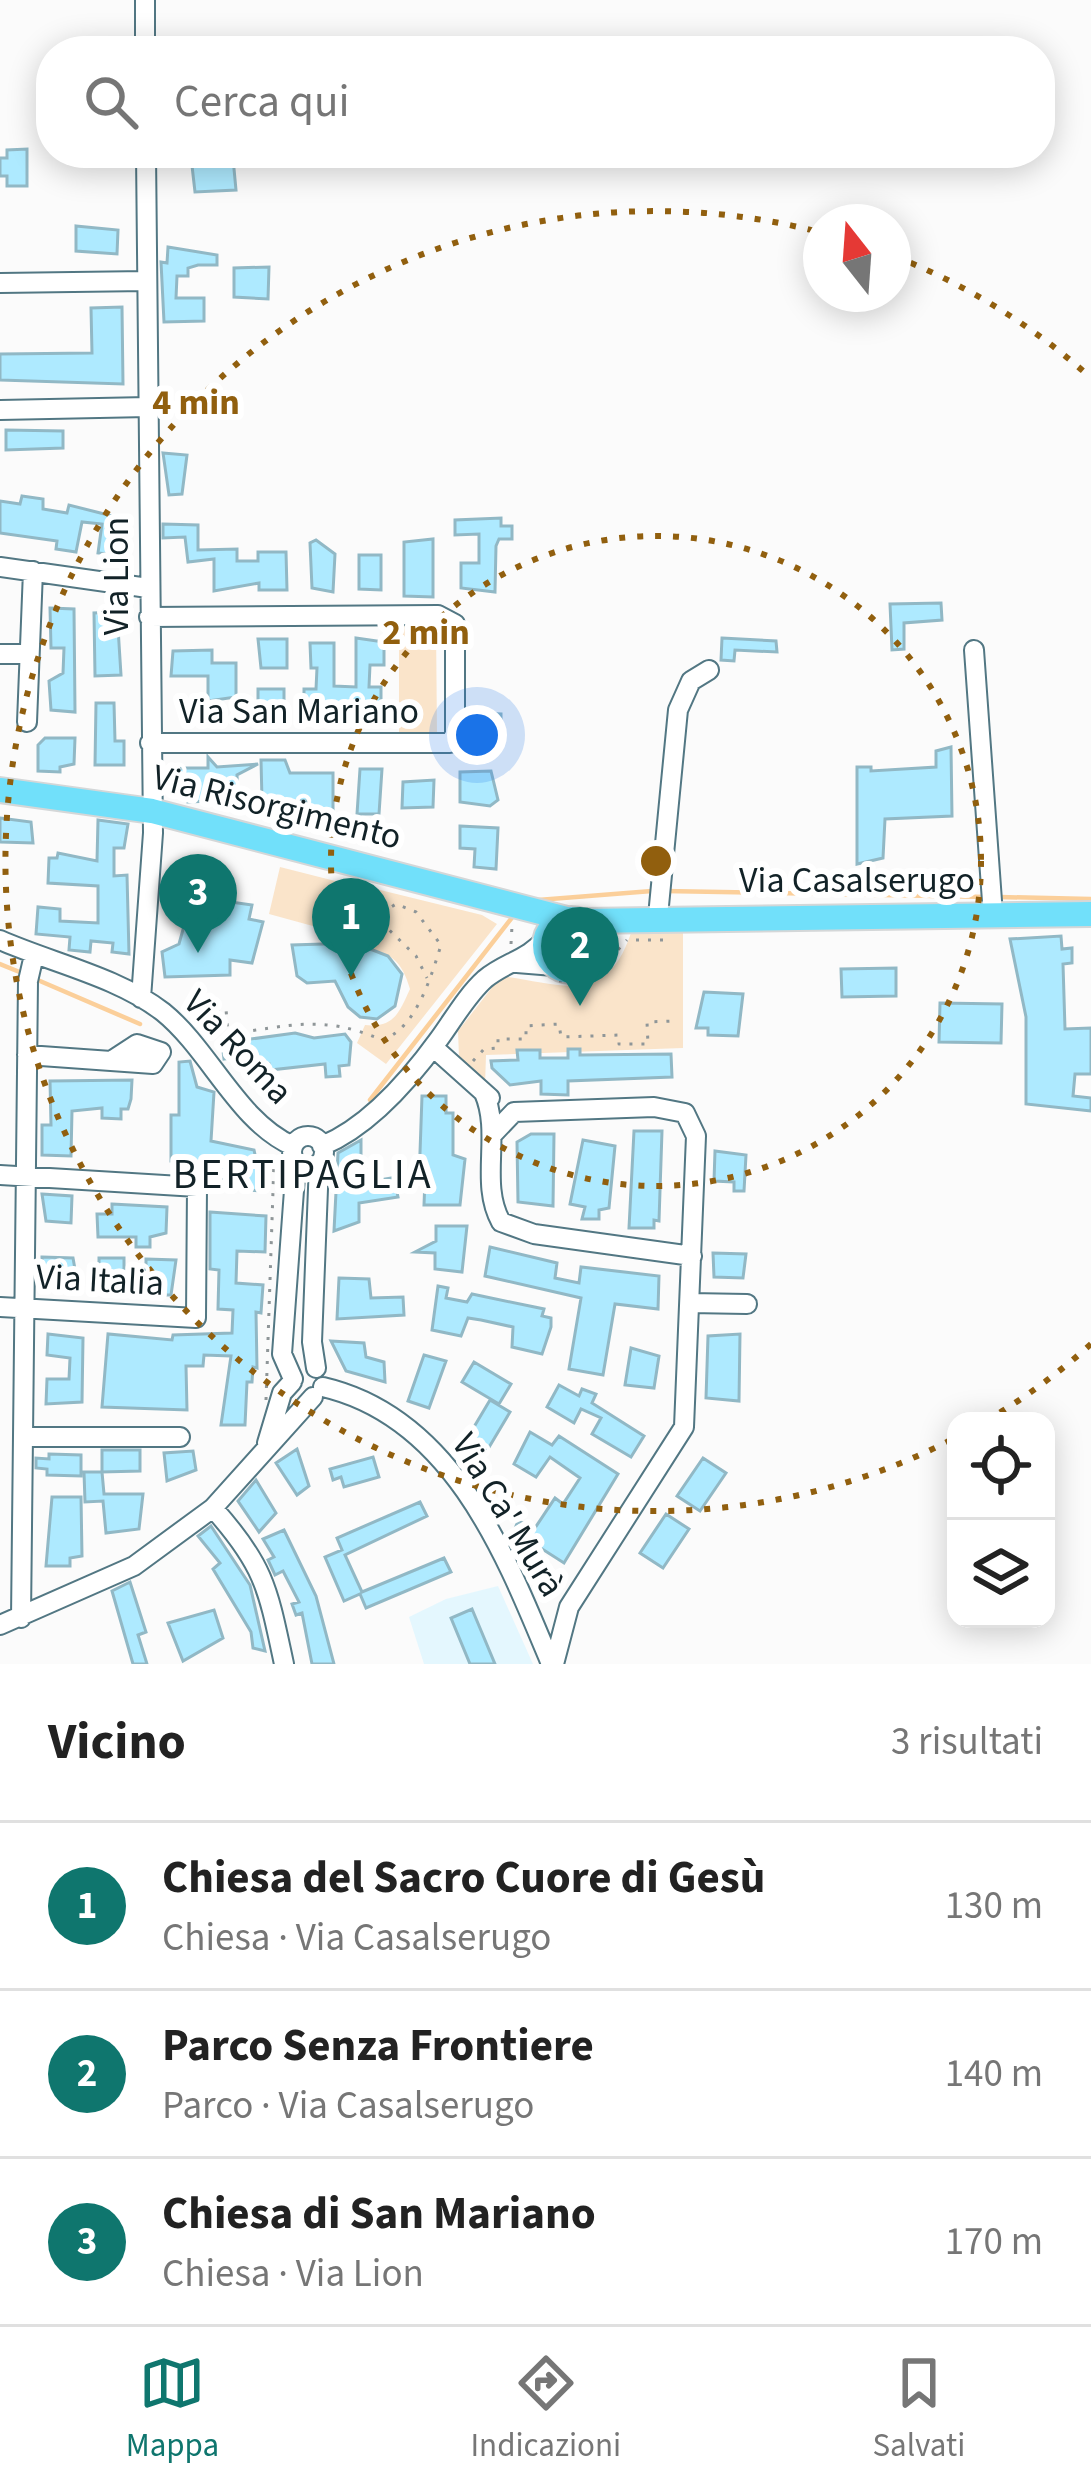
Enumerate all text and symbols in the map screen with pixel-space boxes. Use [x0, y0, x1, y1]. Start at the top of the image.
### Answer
search box [36, 36, 1055, 168]
icon: search [78, 69, 144, 135]
text: Cerca qui [174, 70, 349, 134]
north arrow [803, 204, 911, 312]
text: 4 min [152, 377, 240, 428]
street label: Via Lion [91, 517, 142, 635]
text: 2 min [382, 607, 470, 658]
street label: Via San Mariano [179, 686, 419, 737]
your location [447, 705, 507, 765]
street label: Via Risorgimento [147, 751, 407, 863]
centre of rings [635, 840, 677, 882]
pin: 3 [159, 854, 237, 953]
street label: Via Casalserugo [739, 855, 975, 906]
pin: 1 [312, 878, 390, 977]
pin: 2 [541, 907, 619, 1006]
street label: Via Roma [171, 978, 305, 1116]
district label: BERTIPAGLIA [172, 1145, 434, 1205]
street label: Via Italia [35, 1251, 165, 1309]
map controls [947, 1412, 1055, 1628]
button: locate [947, 1412, 1055, 1520]
street label: Via Ca' Murà [439, 1423, 577, 1607]
button: layers [947, 1520, 1055, 1628]
text: Vicino [48, 1706, 186, 1778]
text: 3 risultati [891, 1714, 1043, 1770]
text: Chiesa del Sacro Cuore di Gesù [162, 1846, 765, 1910]
text: 1 [77, 1878, 97, 1934]
text: 130 m [945, 1878, 1043, 1934]
text: Chiesa · Via Casalserugo [162, 1910, 551, 1966]
text: Parco Senza Frontiere [162, 2014, 594, 2078]
text: 2 [77, 2046, 97, 2102]
text: 140 m [945, 2046, 1043, 2102]
text: Parco · Via Casalserugo [162, 2078, 534, 2134]
text: Chiesa di San Mariano [162, 2182, 596, 2246]
text: 3 [77, 2214, 97, 2270]
text: 170 m [945, 2214, 1043, 2270]
text: Chiesa · Via Lion [162, 2246, 424, 2302]
tab: Mappa [126, 2350, 219, 2469]
tab: Indicazioni [470, 2350, 621, 2469]
tab: Salvati [872, 2350, 965, 2469]

